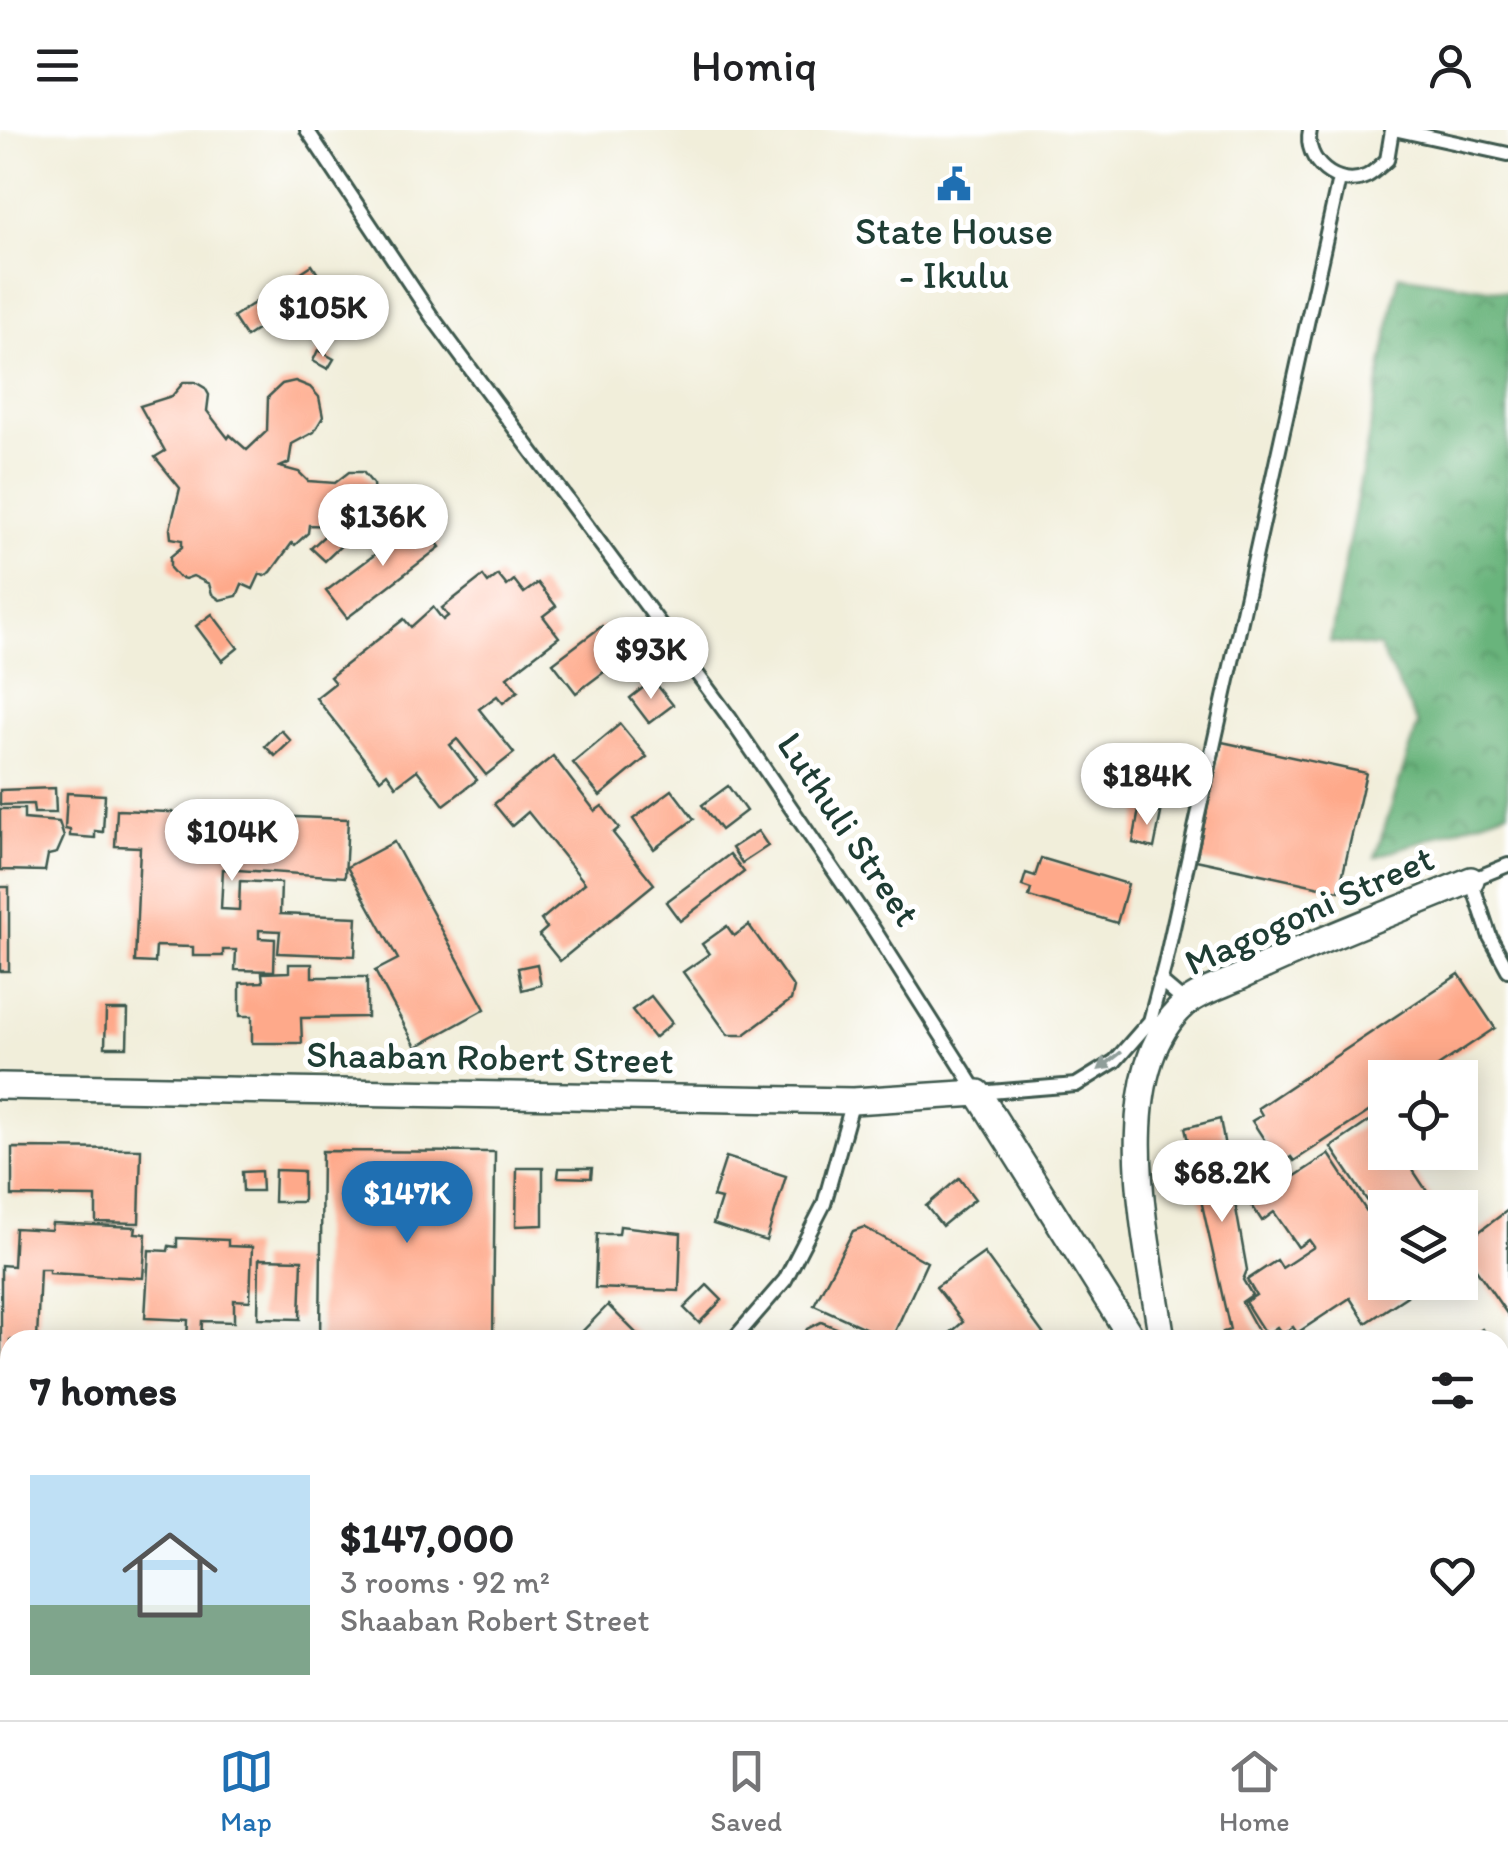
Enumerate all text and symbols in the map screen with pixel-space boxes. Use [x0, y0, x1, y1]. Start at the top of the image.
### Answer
icon: menu [30, 38, 85, 93]
text: Homiq [691, 38, 817, 92]
icon: person [1423, 38, 1478, 93]
public building icon: State House - Ikulu [935, 165, 973, 203]
place label: State House - Ikulu [855, 208, 1053, 298]
pin: $105K [253, 275, 393, 360]
text: $105K [279, 288, 367, 326]
pin: $136K [313, 484, 453, 569]
text: $136K [340, 497, 426, 535]
pin: $93K [592, 617, 710, 702]
text: $93K [616, 630, 686, 668]
street label: Luthuli Street [767, 723, 931, 935]
pin: $184K [1077, 743, 1217, 828]
text: $184K [1103, 756, 1191, 794]
pin: $104K [162, 799, 302, 884]
text: $104K [187, 812, 277, 850]
street label: Magogoni Street [1177, 835, 1441, 985]
street label: Shaaban Robert Street [306, 1031, 674, 1083]
one-way arrow [1098, 1050, 1123, 1071]
map controls [1368, 1060, 1478, 1300]
button: locate [1368, 1060, 1478, 1170]
pin: $68.2K [1141, 1140, 1303, 1225]
text: $68.2K [1174, 1153, 1270, 1191]
pin: $147K [337, 1161, 477, 1246]
text: $147K [364, 1174, 450, 1212]
button: layers [1368, 1190, 1478, 1300]
icon: filters [1425, 1363, 1480, 1418]
text: 7 homes [30, 1365, 177, 1416]
text: $147,000 [340, 1512, 514, 1563]
icon: home [110, 1515, 230, 1635]
icon: heart [1425, 1548, 1480, 1603]
text: 3 rooms · 92 m² [340, 1563, 550, 1601]
text: Shaaban Robert Street [340, 1601, 649, 1639]
tab: Map [219, 1744, 274, 1838]
tab: Saved [711, 1744, 782, 1838]
tab: Home [1219, 1744, 1290, 1838]

